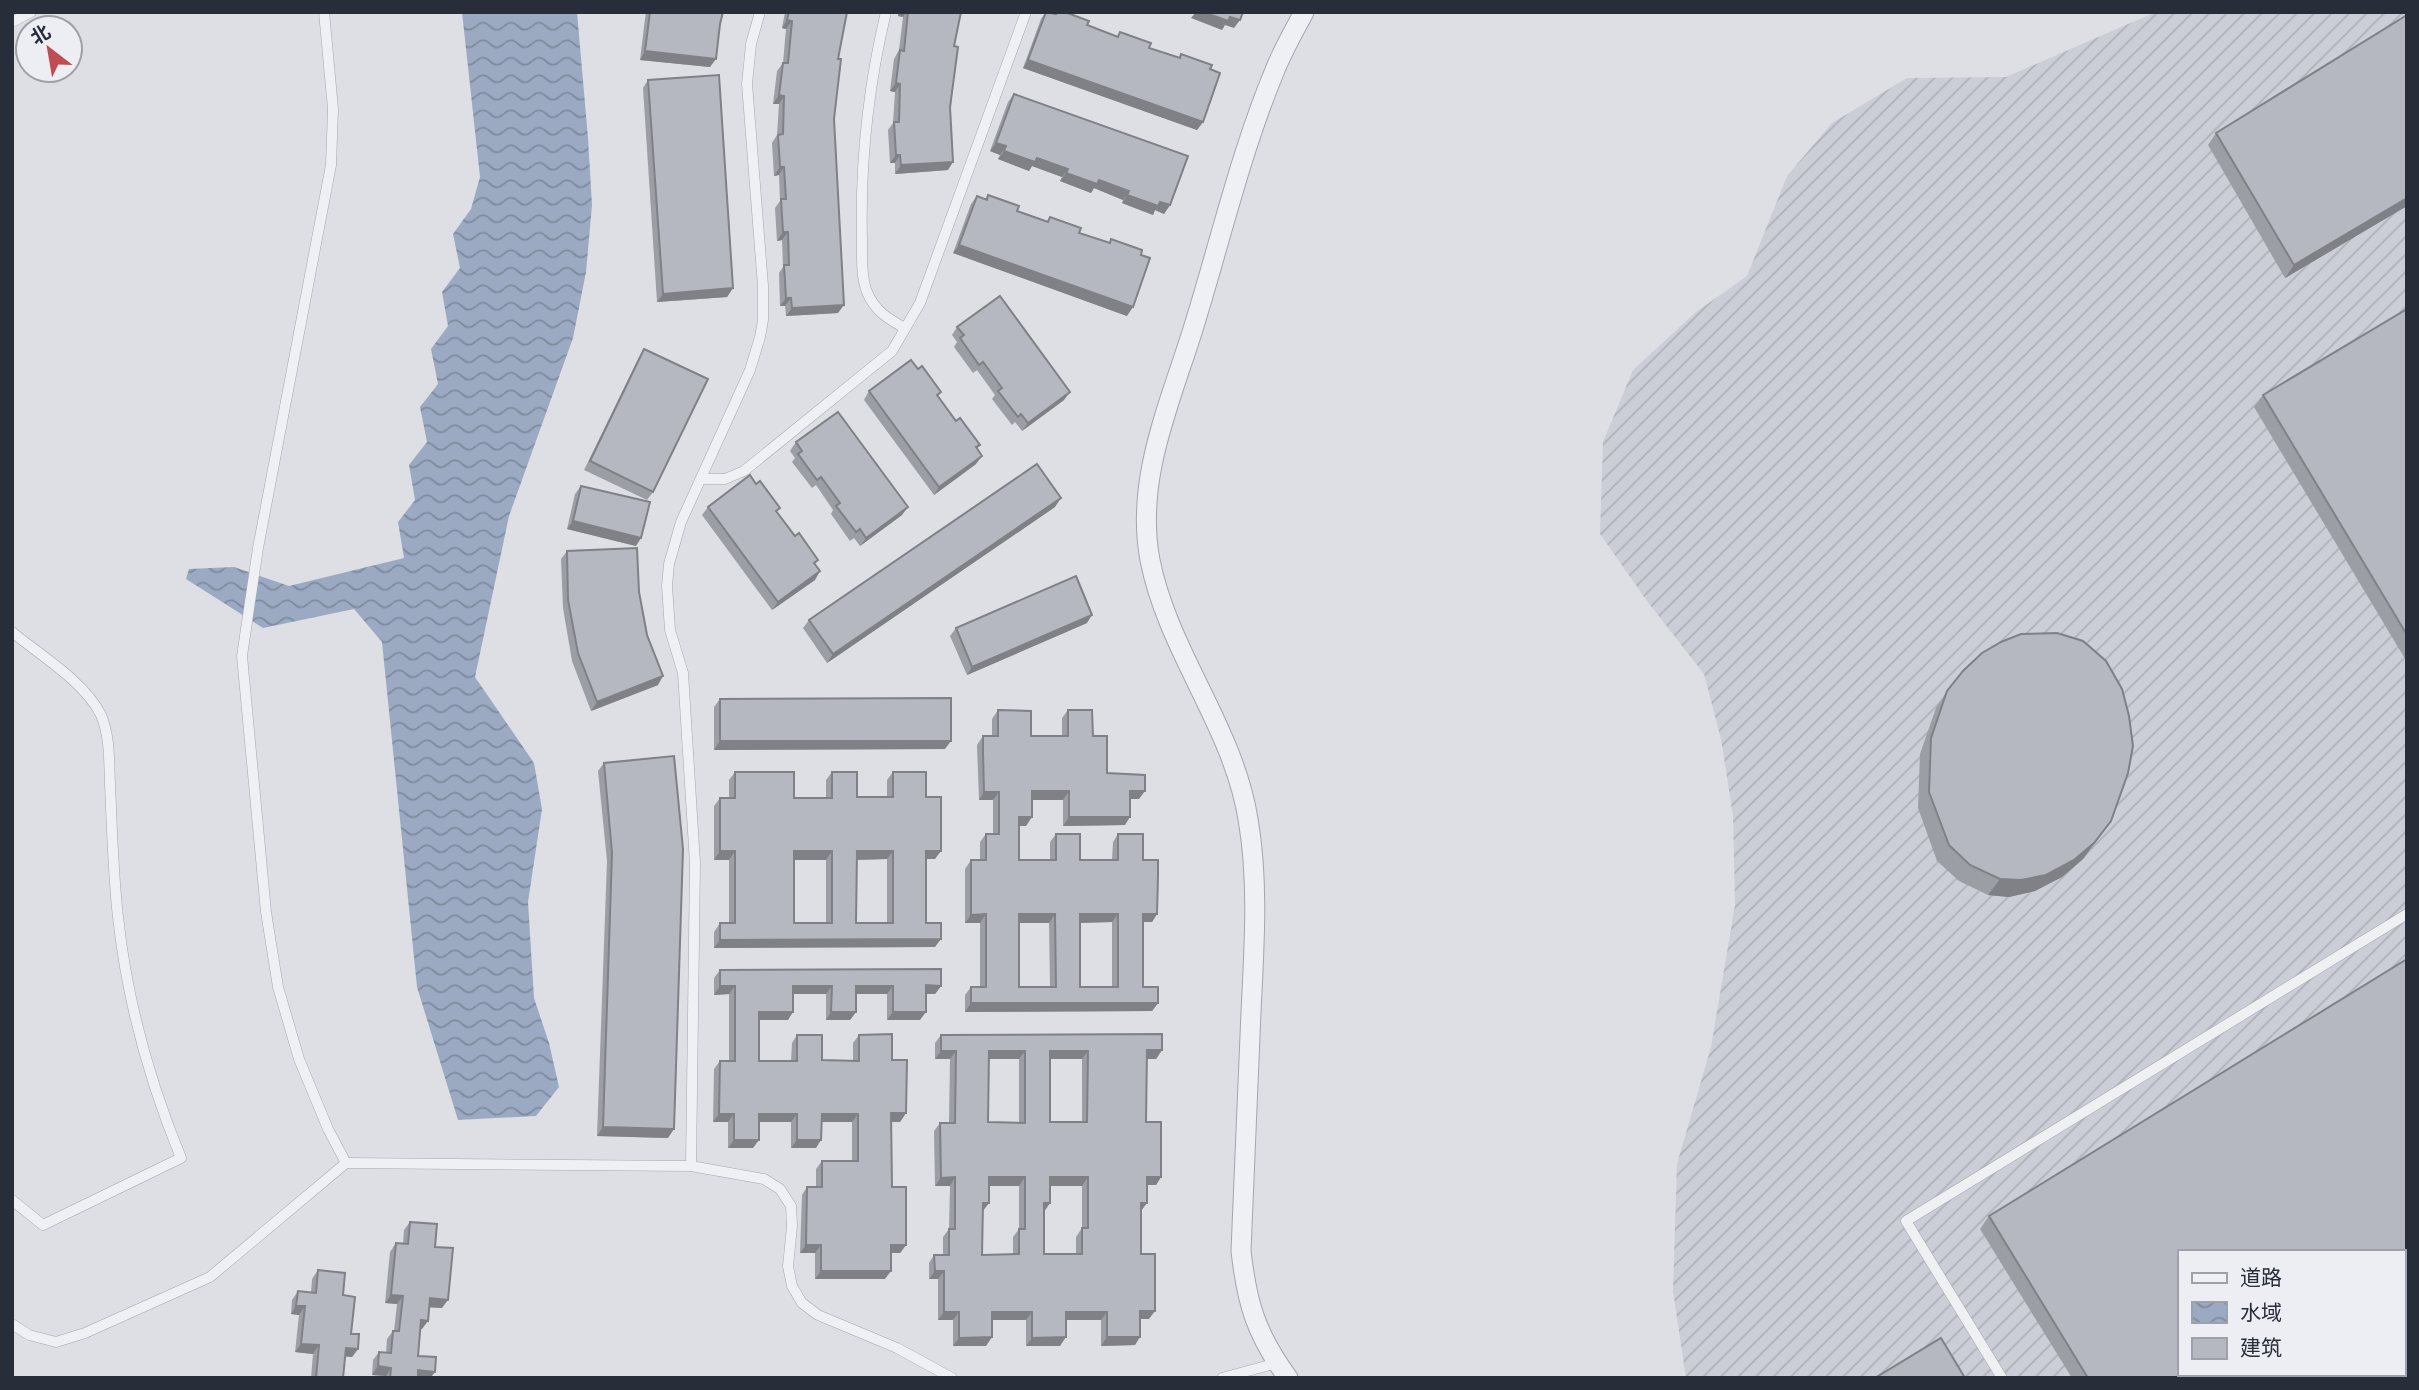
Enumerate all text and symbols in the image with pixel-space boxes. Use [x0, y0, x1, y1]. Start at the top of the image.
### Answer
north arrow [14, 14, 84, 84]
text: 北 [26, 20, 55, 50]
legend [2178, 1250, 2405, 1376]
text: 道路 [2240, 1265, 2282, 1290]
text: 水域 [2240, 1300, 2282, 1325]
text: 建筑 [2240, 1335, 2282, 1360]

